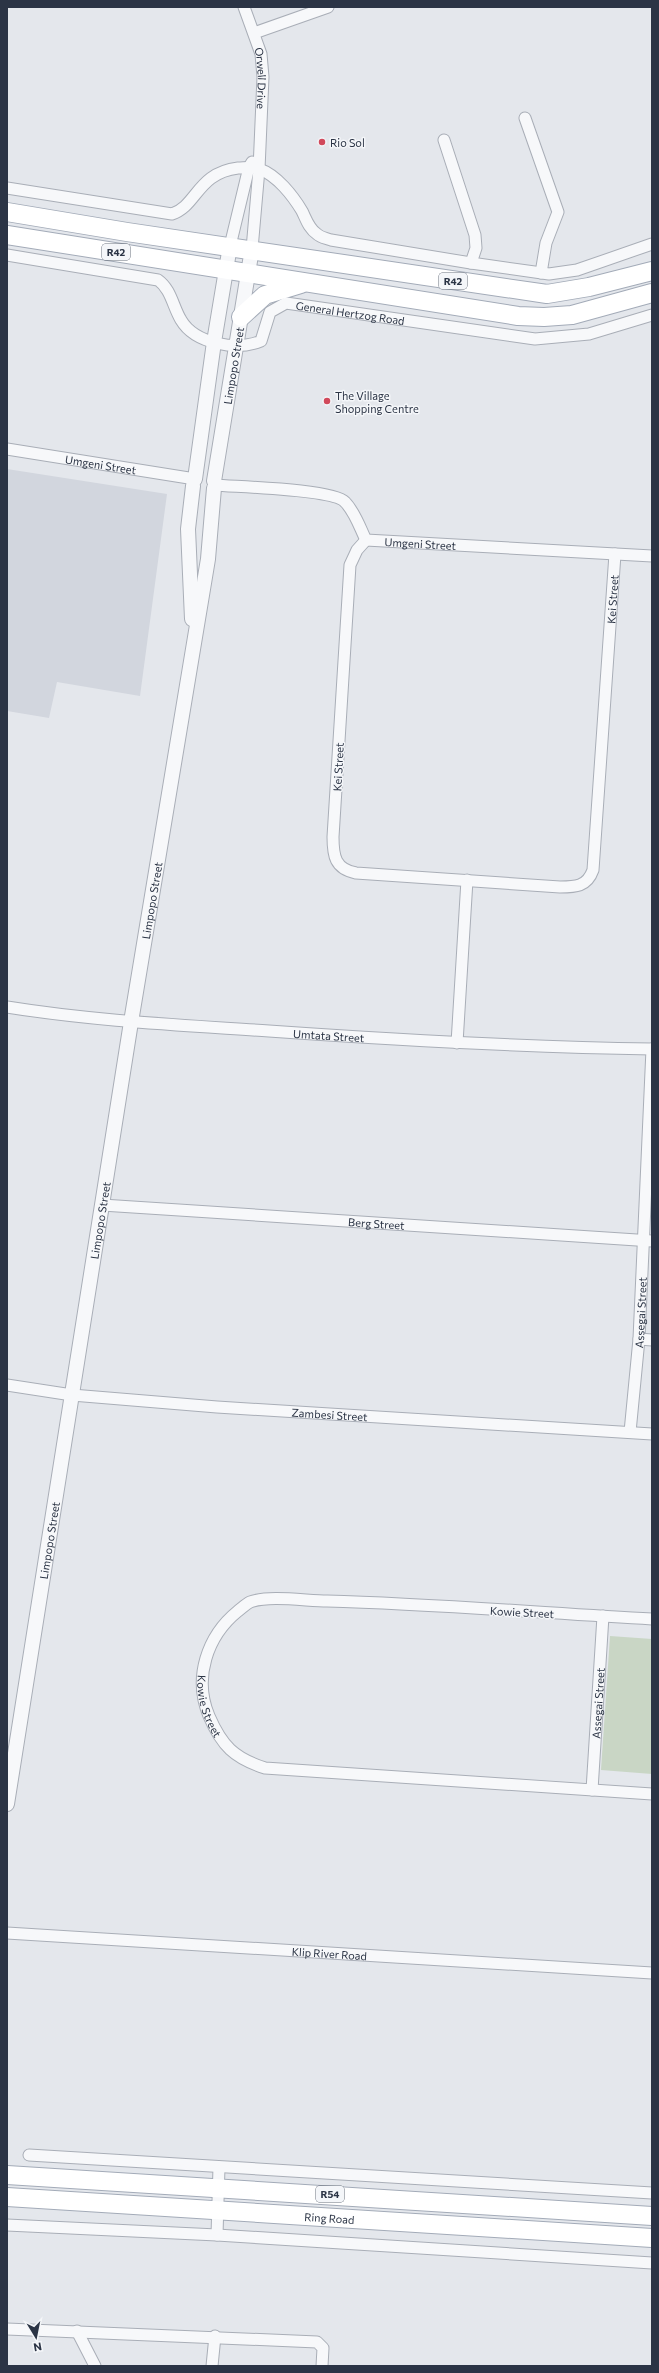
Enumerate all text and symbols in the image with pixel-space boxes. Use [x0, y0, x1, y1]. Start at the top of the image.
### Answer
street label: Orwell Drive [252, 45, 270, 109]
place label: Rio Sol [330, 136, 365, 149]
marker: Rio Sol [317, 137, 327, 147]
road number: R42 [102, 244, 130, 260]
road number: R42 [439, 273, 467, 289]
street label: General Hertzog Road [295, 298, 406, 327]
street label: Limpopo Street [220, 325, 246, 405]
place label: The Village Shopping Centre [335, 389, 419, 415]
marker: The Village Shopping Centre [322, 396, 332, 406]
street label: Umgeni Street [64, 452, 138, 476]
street label: Umgeni Street [384, 535, 457, 552]
street label: Kei Street [604, 574, 620, 624]
street label: Kei Street [330, 742, 346, 792]
street label: Limpopo Street [138, 860, 164, 940]
street label: Umtata Street [293, 1026, 365, 1044]
street label: Limpopo Street [87, 1180, 112, 1260]
street label: Berg Street [348, 1215, 406, 1231]
street label: Assegai Street [632, 1276, 648, 1349]
street label: Zambesi Street [291, 1405, 368, 1423]
street label: Limpopo Street [36, 1500, 61, 1580]
street label: Kowie Street [490, 1604, 555, 1620]
street label: Assegai Street [589, 1667, 606, 1739]
street label: Kowie Street [196, 1675, 225, 1740]
street label: Klip River Road [291, 1944, 367, 1962]
road number: R54 [316, 2186, 344, 2202]
street label: Ring Road [304, 2209, 355, 2226]
north arrow [16, 2317, 56, 2357]
text: N [33, 2340, 43, 2354]

